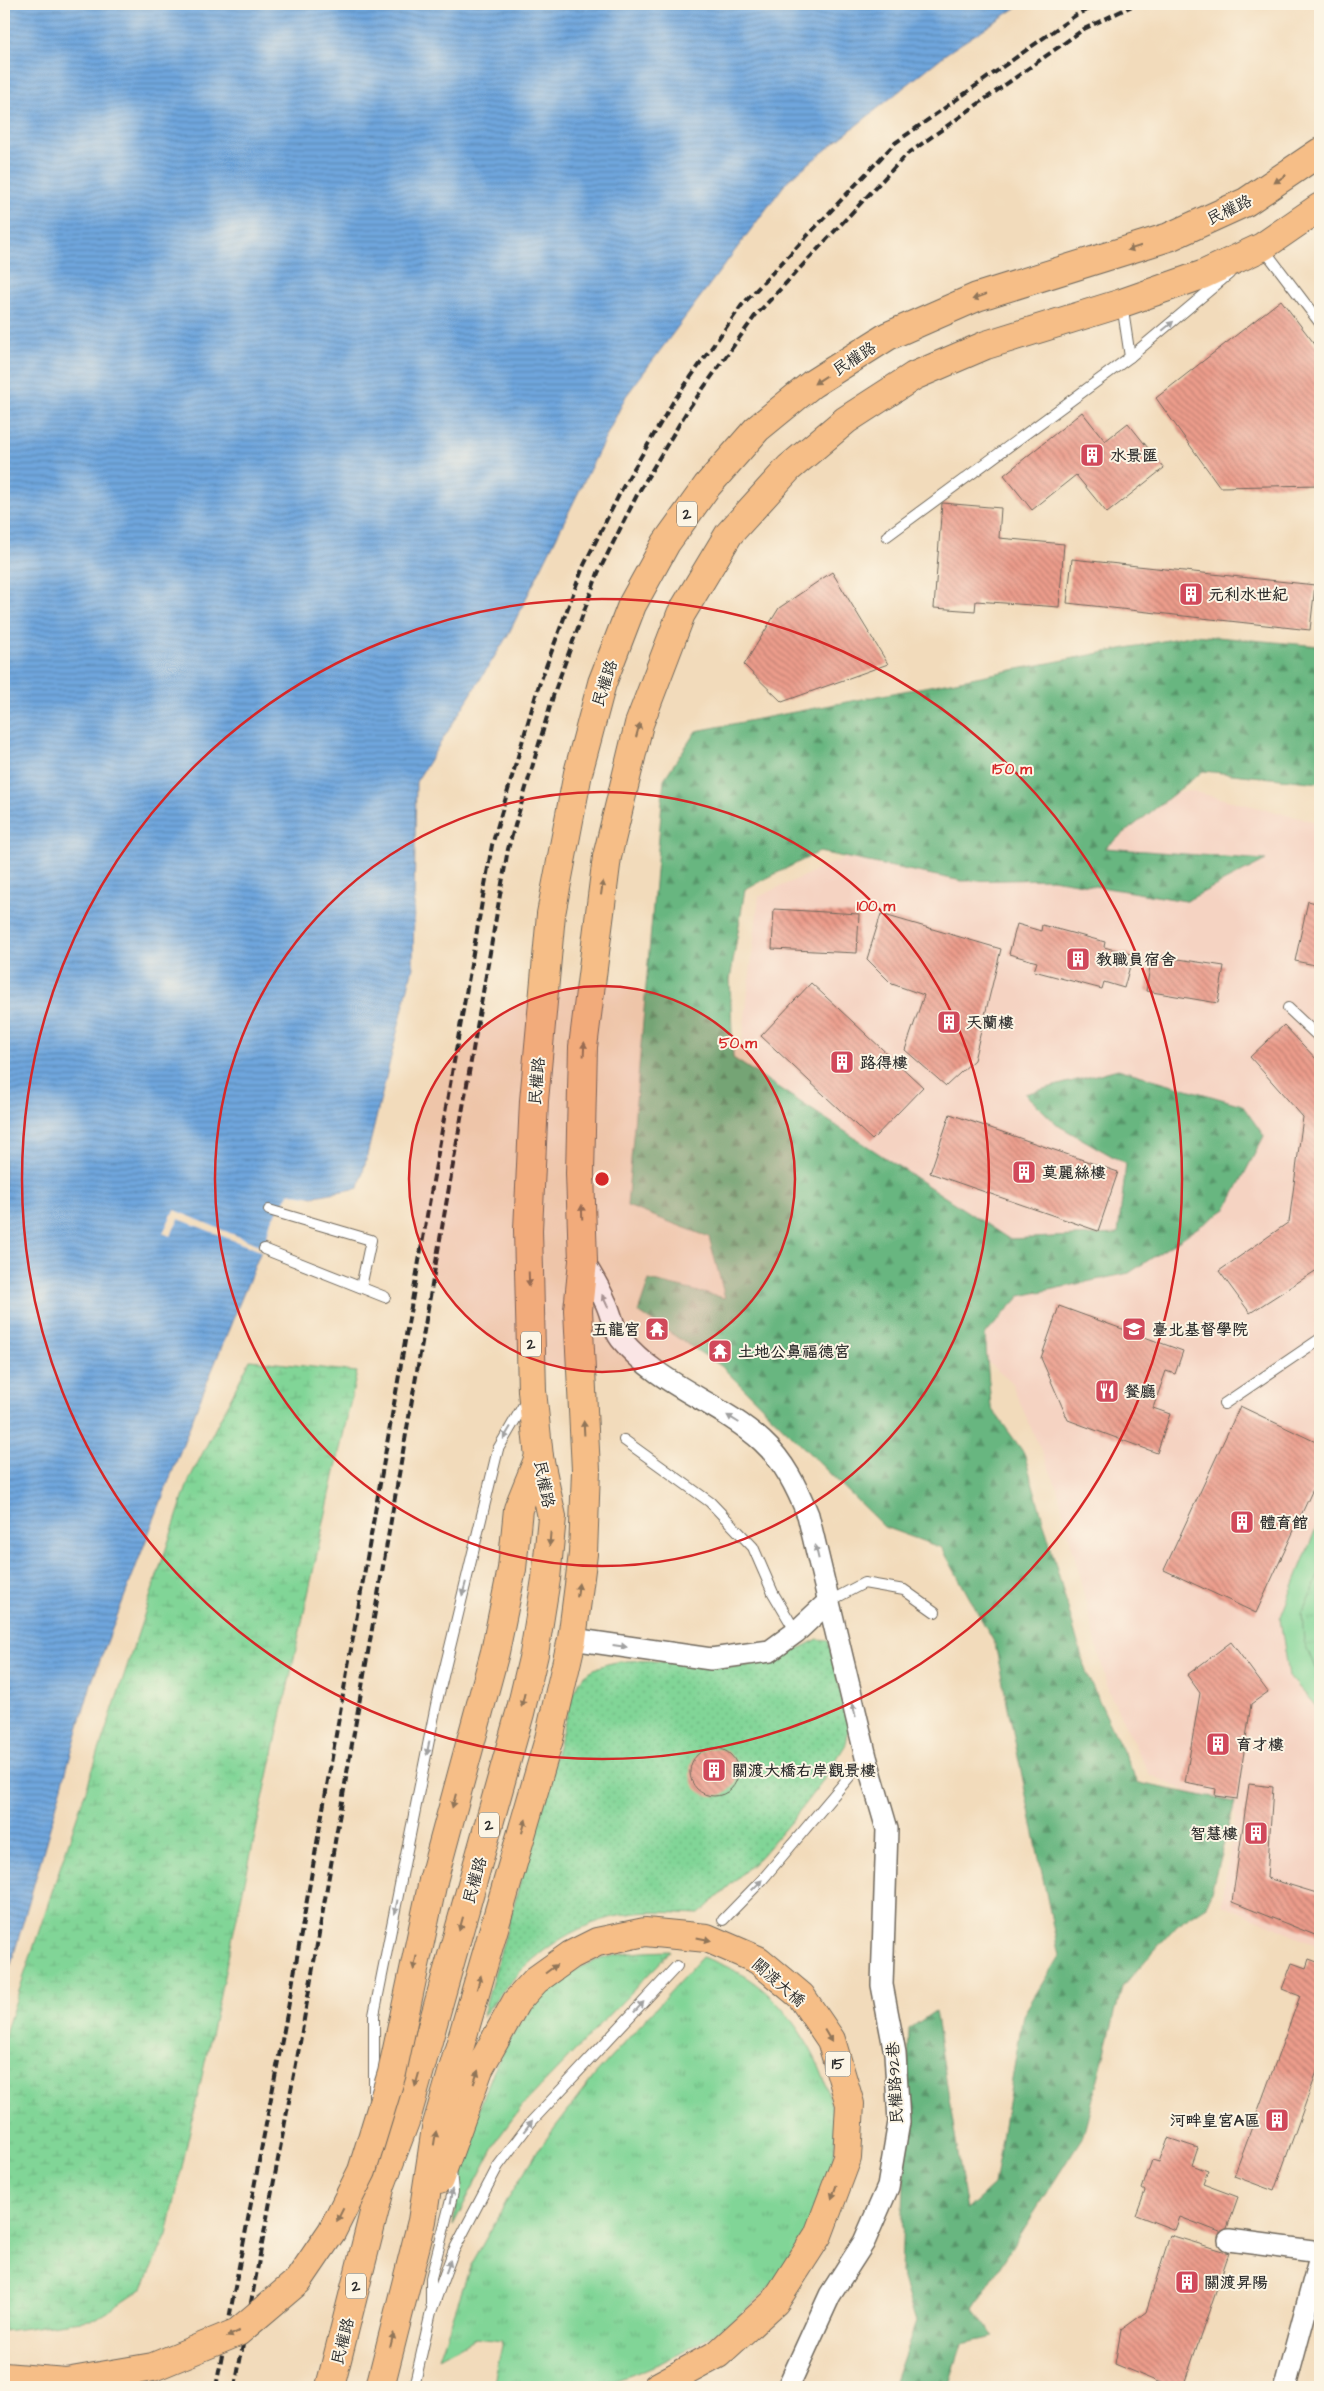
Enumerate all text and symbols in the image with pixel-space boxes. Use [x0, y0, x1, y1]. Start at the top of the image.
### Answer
one-way arrow [1273, 174, 1287, 184]
street label: 民權路 [1203, 189, 1256, 230]
one-way arrow [1126, 244, 1141, 252]
one-way arrow [971, 294, 986, 301]
one-way arrow [1161, 320, 1173, 332]
street label: 民權路 [828, 337, 881, 381]
one-way arrow [813, 375, 826, 384]
building icon: 水景匯 [1079, 442, 1105, 468]
place label: 水景匯 [1110, 445, 1158, 467]
road number: 2 [677, 502, 697, 526]
building icon: 元利水世紀 [1178, 581, 1204, 607]
place label: 元利水世紀 [1208, 584, 1288, 606]
street label: 民權路 [587, 657, 623, 710]
one-way arrow [634, 722, 642, 737]
text: 150 m [992, 759, 1032, 780]
one-way arrow [599, 880, 607, 896]
text: 100 m [857, 896, 896, 917]
building icon: 教職員宿舍 [1065, 946, 1091, 972]
place label: 教職員宿舍 [1096, 949, 1176, 971]
building icon: 天蘭樓 [936, 1009, 962, 1035]
place label: 天蘭樓 [966, 1012, 1014, 1034]
text: 50 m [719, 1033, 757, 1054]
one-way arrow [580, 1041, 588, 1057]
building icon: 路得樓 [829, 1049, 855, 1075]
place label: 路得樓 [860, 1052, 908, 1074]
street label: 民權路 [524, 1056, 550, 1106]
building icon: 莫麗絲樓 [1011, 1159, 1037, 1185]
place label: 莫麗絲樓 [1042, 1162, 1106, 1184]
centre of rings [593, 1170, 611, 1188]
one-way arrow [577, 1204, 585, 1220]
one-way arrow [525, 1271, 533, 1287]
one-way arrow [601, 1294, 609, 1308]
temple icon: 五龍宮 [644, 1316, 670, 1342]
school or university icon: 臺北基督學院 [1121, 1316, 1147, 1342]
place label: 五龍宮 [592, 1319, 640, 1341]
place label: 臺北基督學院 [1152, 1319, 1248, 1341]
road number: 2 [521, 1332, 541, 1356]
temple icon: 土地公鼻福德宮 [707, 1338, 733, 1364]
place label: 土地公鼻福德宮 [738, 1341, 850, 1363]
restaurant icon: 餐廳 [1094, 1378, 1120, 1404]
place label: 餐廳 [1124, 1381, 1156, 1403]
one-way arrow [726, 1414, 740, 1424]
one-way arrow [580, 1420, 588, 1436]
one-way arrow [503, 1427, 512, 1440]
street label: 民權路 [529, 1459, 559, 1510]
building icon: 體育館 [1229, 1509, 1255, 1535]
place label: 體育館 [1260, 1512, 1308, 1534]
one-way arrow [545, 1532, 553, 1548]
one-way arrow [813, 1544, 821, 1559]
one-way arrow [459, 1582, 467, 1597]
one-way arrow [575, 1582, 583, 1598]
one-way arrow [613, 1642, 629, 1650]
one-way arrow [519, 1692, 527, 1708]
one-way arrow [850, 1703, 858, 1718]
building icon: 育才樓 [1205, 1731, 1231, 1757]
place label: 育才樓 [1236, 1734, 1284, 1756]
one-way arrow [424, 1740, 432, 1755]
building icon: 關渡大橋右岸觀景樓 [701, 1757, 727, 1783]
place label: 關渡大橋右岸觀景樓 [732, 1760, 876, 1782]
one-way arrow [450, 1793, 458, 1808]
road number: 2 [479, 1812, 499, 1838]
one-way arrow [521, 1818, 529, 1833]
building icon: 智慧樓 [1243, 1820, 1269, 1846]
place label: 智慧樓 [1190, 1823, 1238, 1845]
street label: 民權路 [458, 1854, 492, 1906]
one-way arrow [751, 1879, 763, 1891]
one-way arrow [392, 1899, 400, 1915]
one-way arrow [457, 1916, 465, 1931]
one-way arrow [697, 1935, 713, 1943]
street label: 關渡大橋 [747, 1953, 810, 2012]
one-way arrow [411, 1955, 419, 1971]
one-way arrow [544, 1964, 558, 1974]
one-way arrow [475, 1974, 483, 1989]
one-way arrow [633, 2001, 645, 2013]
one-way arrow [823, 2030, 832, 2043]
street label: 民權路92巷 [882, 2041, 908, 2125]
road number: 15 [826, 2052, 850, 2076]
one-way arrow [472, 2069, 480, 2084]
one-way arrow [413, 2073, 421, 2088]
building icon: 河畔皇宮A區 [1264, 2107, 1290, 2133]
place label: 河畔皇宮A區 [1170, 2110, 1260, 2132]
one-way arrow [523, 2119, 533, 2133]
one-way arrow [431, 2130, 439, 2146]
one-way arrow [830, 2185, 837, 2200]
one-way arrow [447, 2188, 455, 2204]
one-way arrow [336, 2207, 344, 2222]
one-way arrow [445, 2259, 452, 2274]
building icon: 關渡昇陽 [1174, 2269, 1200, 2295]
place label: 關渡昇陽 [1204, 2272, 1268, 2294]
road number: 2 [346, 2274, 366, 2298]
street label: 民權路 [326, 2315, 359, 2367]
one-way arrow [226, 2330, 240, 2338]
one-way arrow [388, 2333, 396, 2348]

